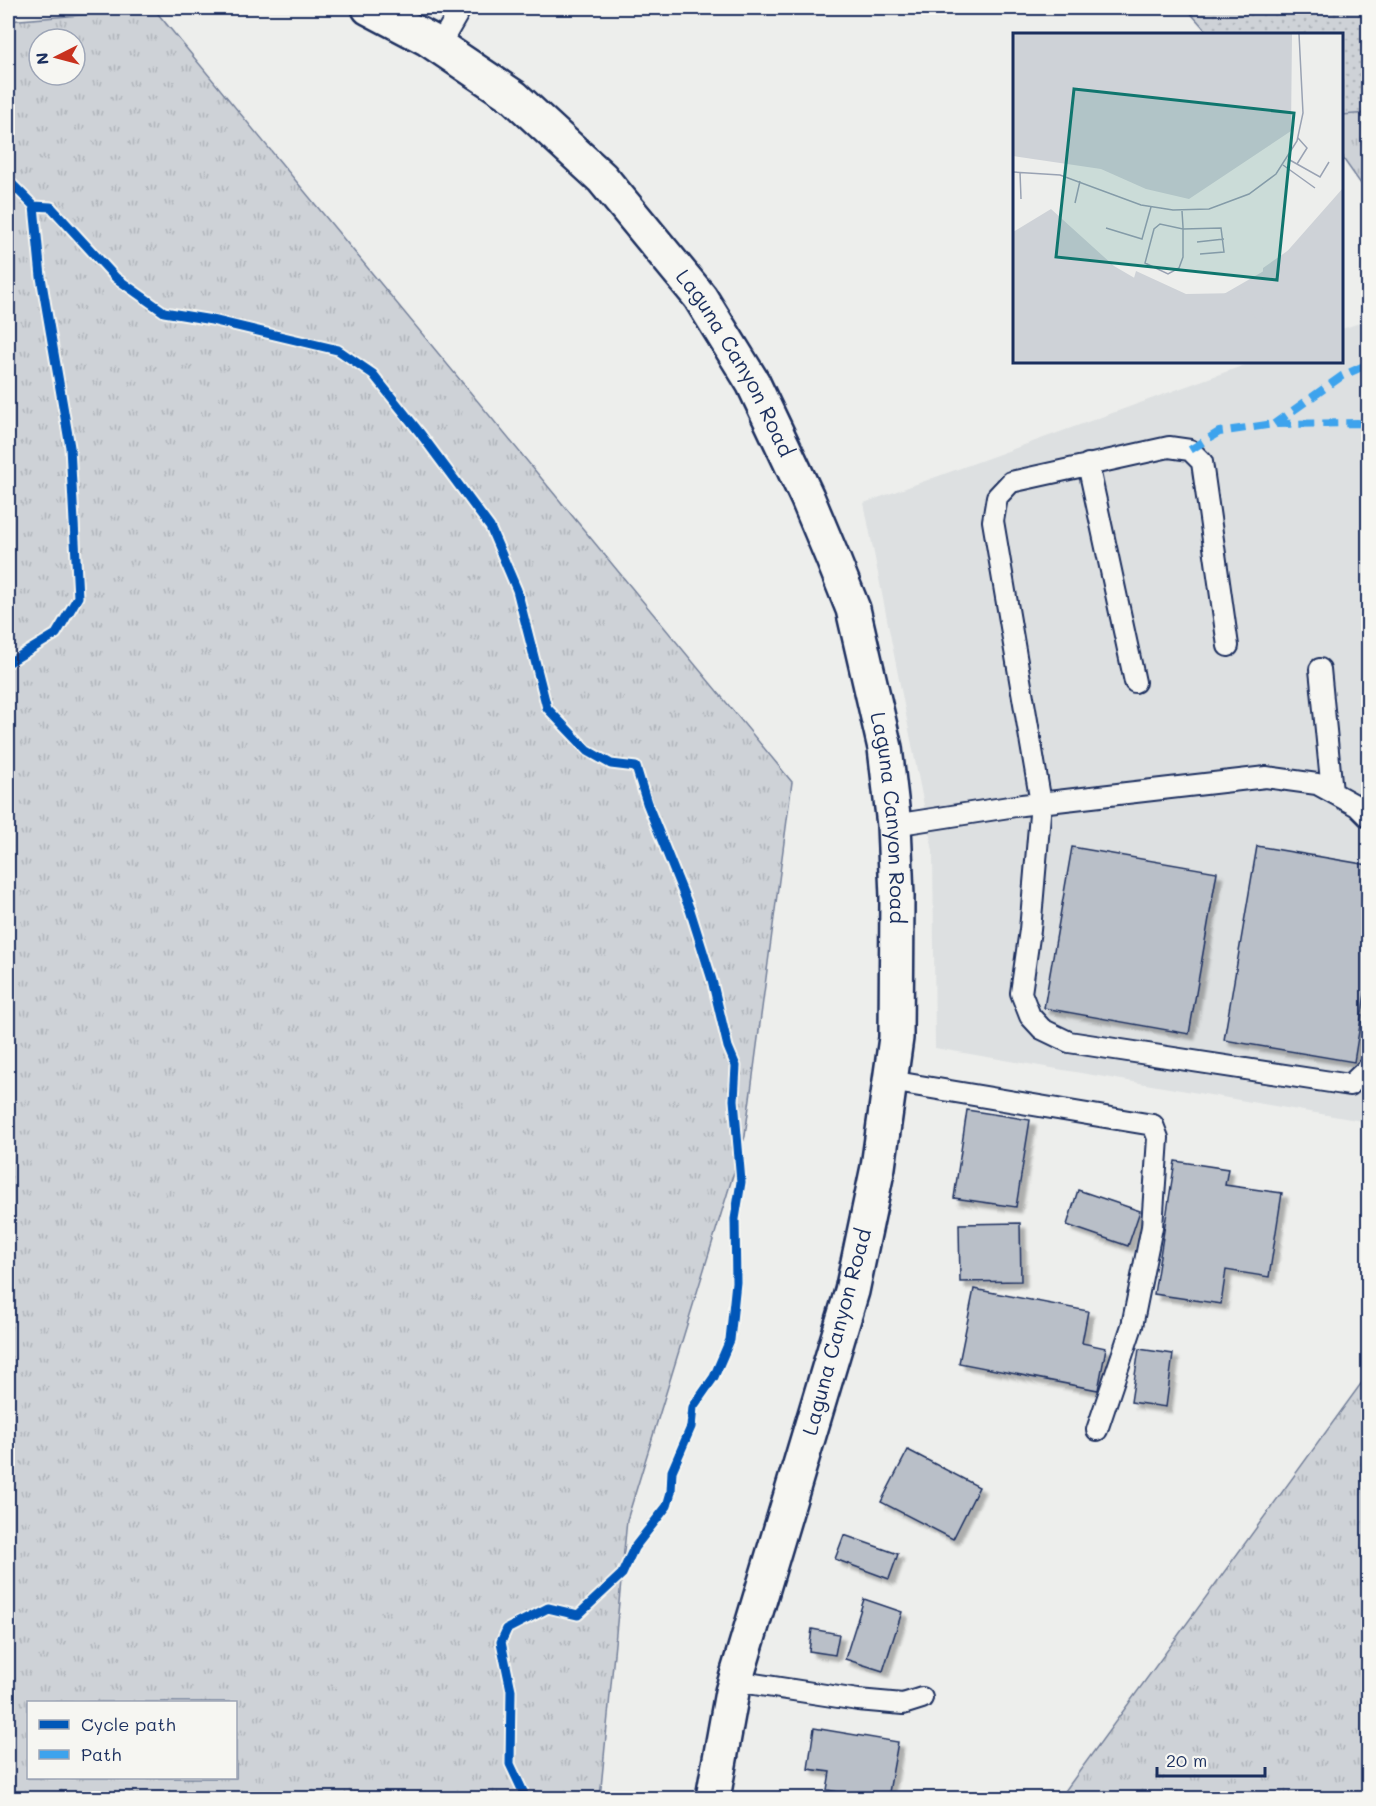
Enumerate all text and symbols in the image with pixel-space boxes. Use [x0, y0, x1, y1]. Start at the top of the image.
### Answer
north arrow [27, 27, 87, 87]
inset map [1013, 33, 1343, 363]
text: N [31, 51, 53, 66]
street label: Laguna Canyon Road [671, 263, 801, 461]
street label: Laguna Canyon Road [865, 709, 912, 924]
street label: Laguna Canyon Road [795, 1225, 876, 1438]
legend [27, 1701, 237, 1779]
text: Cycle path [81, 1712, 176, 1736]
scale bar [1157, 1740, 1265, 1778]
text: Path [81, 1742, 121, 1766]
text: 20 m [1166, 1748, 1207, 1772]

